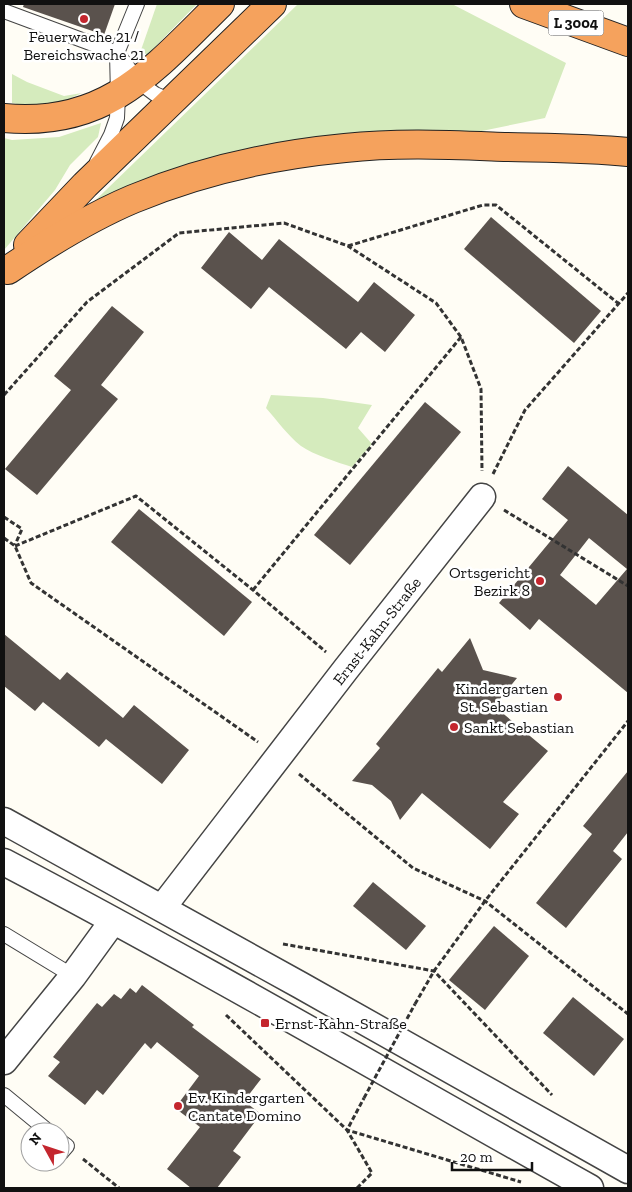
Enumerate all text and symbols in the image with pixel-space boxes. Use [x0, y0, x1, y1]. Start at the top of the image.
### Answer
road number: L 3004 [548, 10, 604, 36]
marker: Feuerwache 21 / Bereichswache 21 [78, 13, 90, 25]
place label: Feuerwache 21 / Bereichswache 21 [23, 27, 145, 64]
place label: Ortsgericht Bezirk 8 [449, 563, 530, 600]
street label: Ernst-Kahn-Straße [329, 573, 425, 689]
marker: Ortsgericht Bezirk 8 [534, 575, 546, 587]
place label: Kindergarten St. Sebastian [455, 679, 549, 716]
marker: Kindergarten St. Sebastian [552, 691, 564, 703]
place label: Sankt Sebastian [464, 718, 575, 737]
marker: Sankt Sebastian [448, 721, 460, 733]
place label: Ernst-Kahn-Straße [275, 1014, 407, 1033]
marker: Ernst-Kahn-Straße [259, 1017, 271, 1029]
place label: Ev. Kindergarten Cantate Domino [188, 1088, 305, 1125]
marker: Ev. Kindergarten Cantate Domino [172, 1100, 184, 1112]
north arrow [20, 1122, 70, 1172]
text: N [25, 1129, 46, 1149]
scale bar [452, 1140, 532, 1172]
text: 20 m [460, 1148, 493, 1166]

